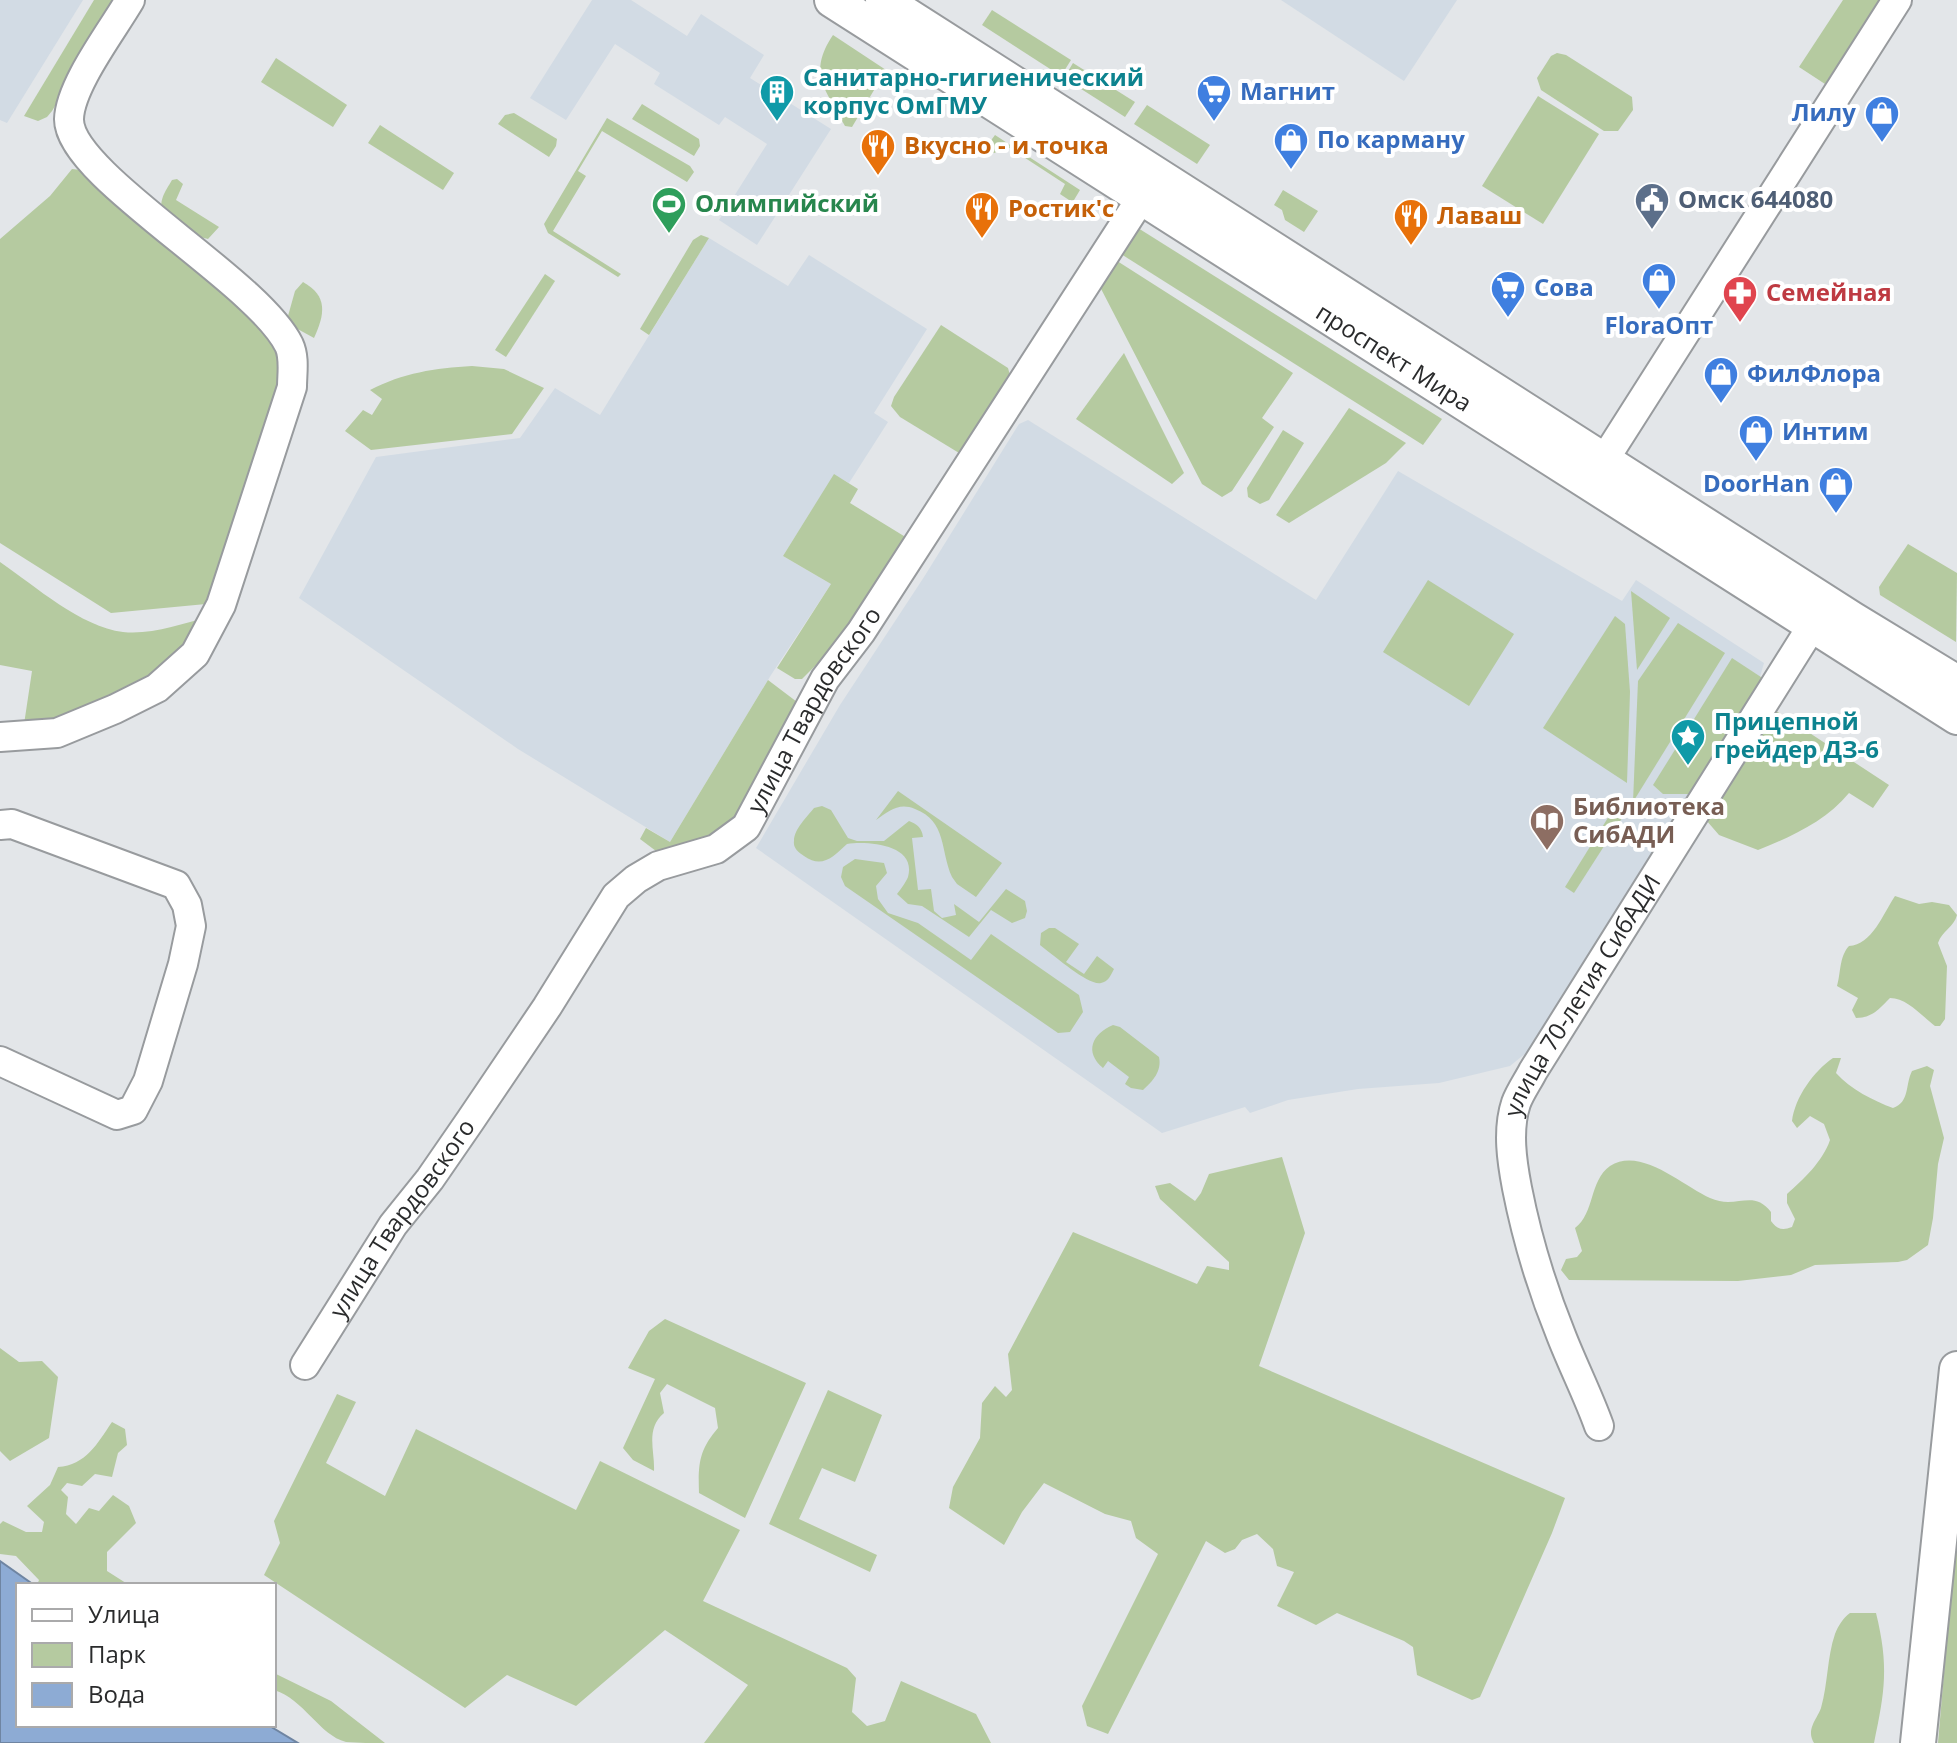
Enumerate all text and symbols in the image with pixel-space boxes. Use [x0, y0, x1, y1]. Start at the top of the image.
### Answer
place label: Санитарно-гигиенический корпус ОмГМУ [803, 60, 1144, 121]
building icon: Санитарно-гигиенический корпус ОмГМУ [758, 73, 796, 123]
supermarket icon: Магнит [1195, 73, 1233, 123]
place label: Магнит [1240, 74, 1335, 107]
shop icon: Лилу [1863, 94, 1901, 144]
place label: Лилу [1792, 95, 1856, 128]
shop icon: По карману [1272, 121, 1310, 171]
place label: По карману [1317, 122, 1465, 155]
restaurant icon: Вкусно - и точка [859, 127, 897, 177]
place label: Вкусно - и точка [904, 128, 1109, 161]
public building icon: Омск 644080 [1633, 181, 1671, 231]
place label: Омск 644080 [1678, 182, 1833, 215]
sports icon: Олимпийский [650, 185, 688, 235]
place label: Олимпийский [695, 186, 879, 219]
restaurant icon: Ростик'с [963, 190, 1001, 240]
place label: Ростик'с [1008, 191, 1114, 224]
restaurant icon: Лаваш [1392, 197, 1430, 247]
place label: Лаваш [1437, 198, 1522, 231]
shop icon: FloraОпт [1640, 261, 1678, 311]
supermarket icon: Сова [1489, 269, 1527, 319]
place label: Сова [1534, 270, 1594, 303]
pharmacy icon: Семейная [1721, 274, 1759, 324]
place label: Семейная [1766, 275, 1892, 308]
street label: проспект Мира [1310, 295, 1479, 419]
place label: FloraОпт [1605, 308, 1713, 341]
shop icon: ФилФлора [1702, 355, 1740, 405]
place label: ФилФлора [1747, 356, 1881, 389]
shop icon: Интим [1737, 413, 1775, 463]
place label: Интим [1782, 414, 1868, 447]
shop icon: DoorHan [1817, 465, 1855, 515]
place label: DoorHan [1703, 466, 1810, 499]
street label: улица Твардовского [738, 600, 888, 819]
place label: Прицепной грейдер ДЗ-6 [1714, 704, 1879, 765]
place icon: Прицепной грейдер ДЗ-6 [1669, 717, 1707, 767]
place label: Библиотека СибАДИ [1573, 789, 1725, 850]
library icon: Библиотека СибАДИ [1528, 802, 1566, 852]
street label: улица 70-летия СибАДИ [1495, 868, 1667, 1120]
street label: улица Твардовского [321, 1112, 482, 1324]
legend [16, 1583, 276, 1727]
text: Улица [88, 1597, 160, 1630]
text: Парк [88, 1637, 146, 1670]
text: Вода [88, 1677, 145, 1710]

